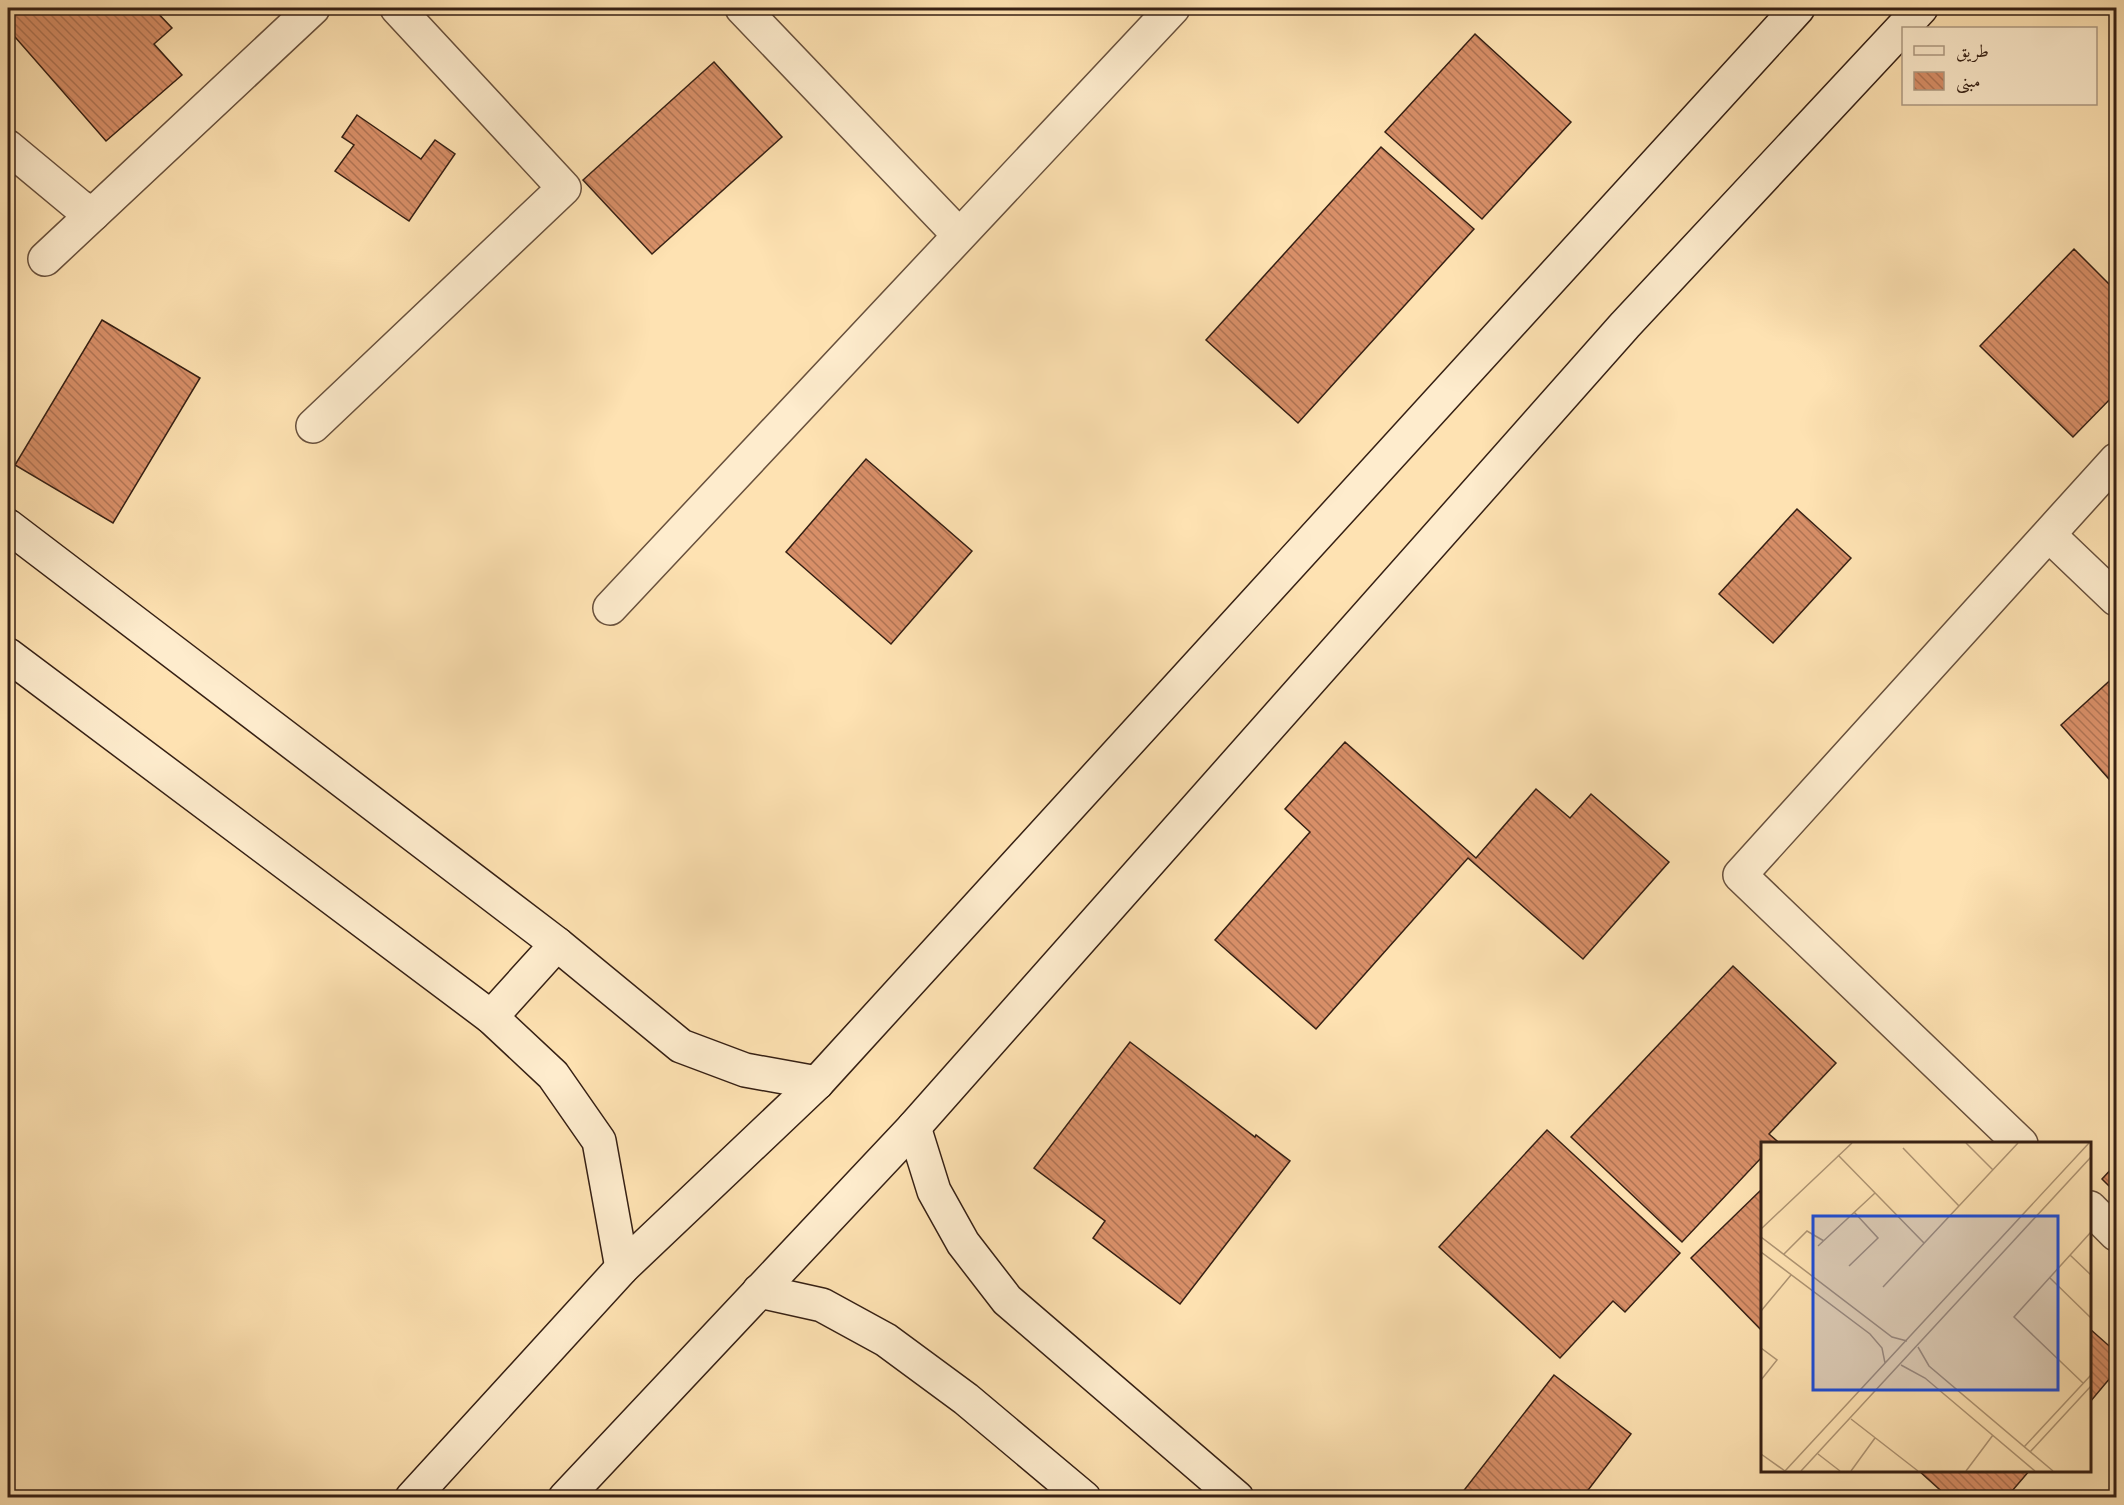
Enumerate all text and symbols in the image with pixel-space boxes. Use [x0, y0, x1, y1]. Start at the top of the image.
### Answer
legend [1902, 27, 2097, 105]
text: طريق [1956, 41, 1989, 63]
text: مبنى [1956, 71, 1981, 94]
inset map [1761, 1142, 2091, 1472]

